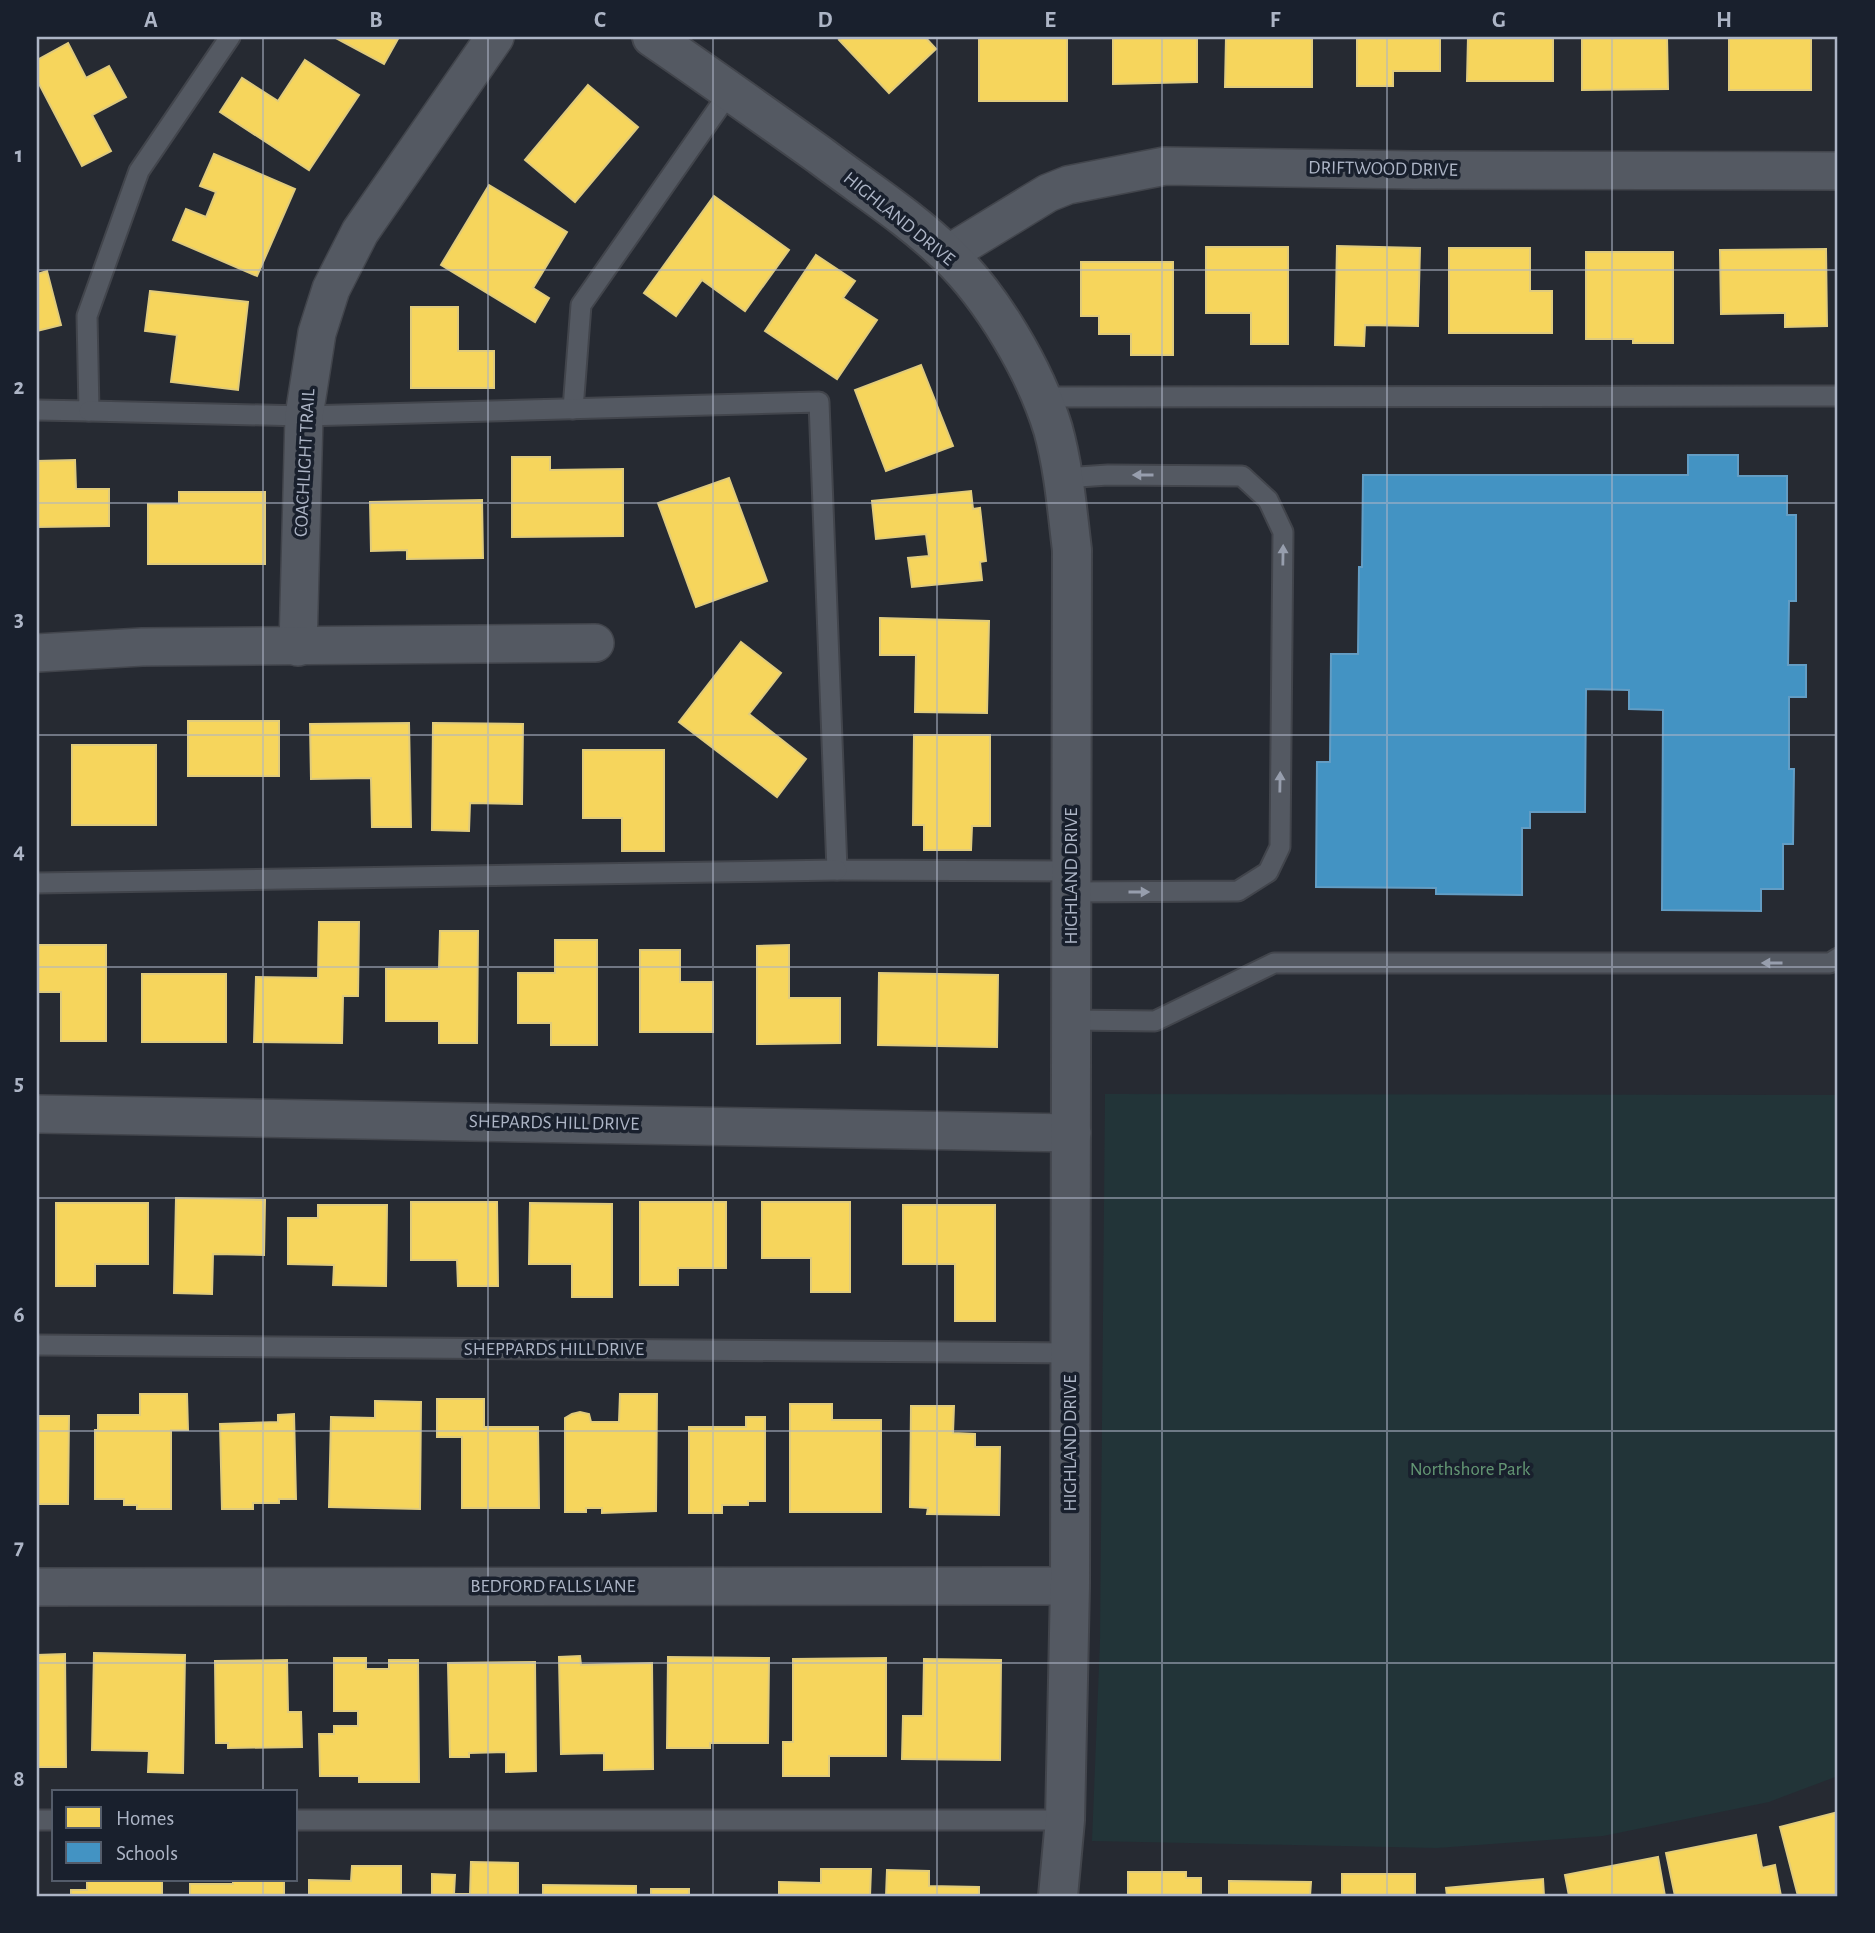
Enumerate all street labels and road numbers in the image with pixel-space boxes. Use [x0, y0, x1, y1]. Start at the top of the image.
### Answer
street label: DRIFTWOOD DRIVE [1308, 158, 1458, 180]
street label: HIGHLAND DRIVE [840, 169, 958, 269]
street label: COACHLIGHT TRAIL [292, 388, 318, 538]
street label: HIGHLAND DRIVE [1062, 808, 1081, 944]
street label: SHEPARDS HILL DRIVE [469, 1112, 639, 1134]
street label: SHEPPARDS HILL DRIVE [464, 1340, 644, 1359]
street label: HIGHLAND DRIVE [1061, 1375, 1080, 1511]
street label: BEDFORD FALLS LANE [470, 1577, 636, 1596]

